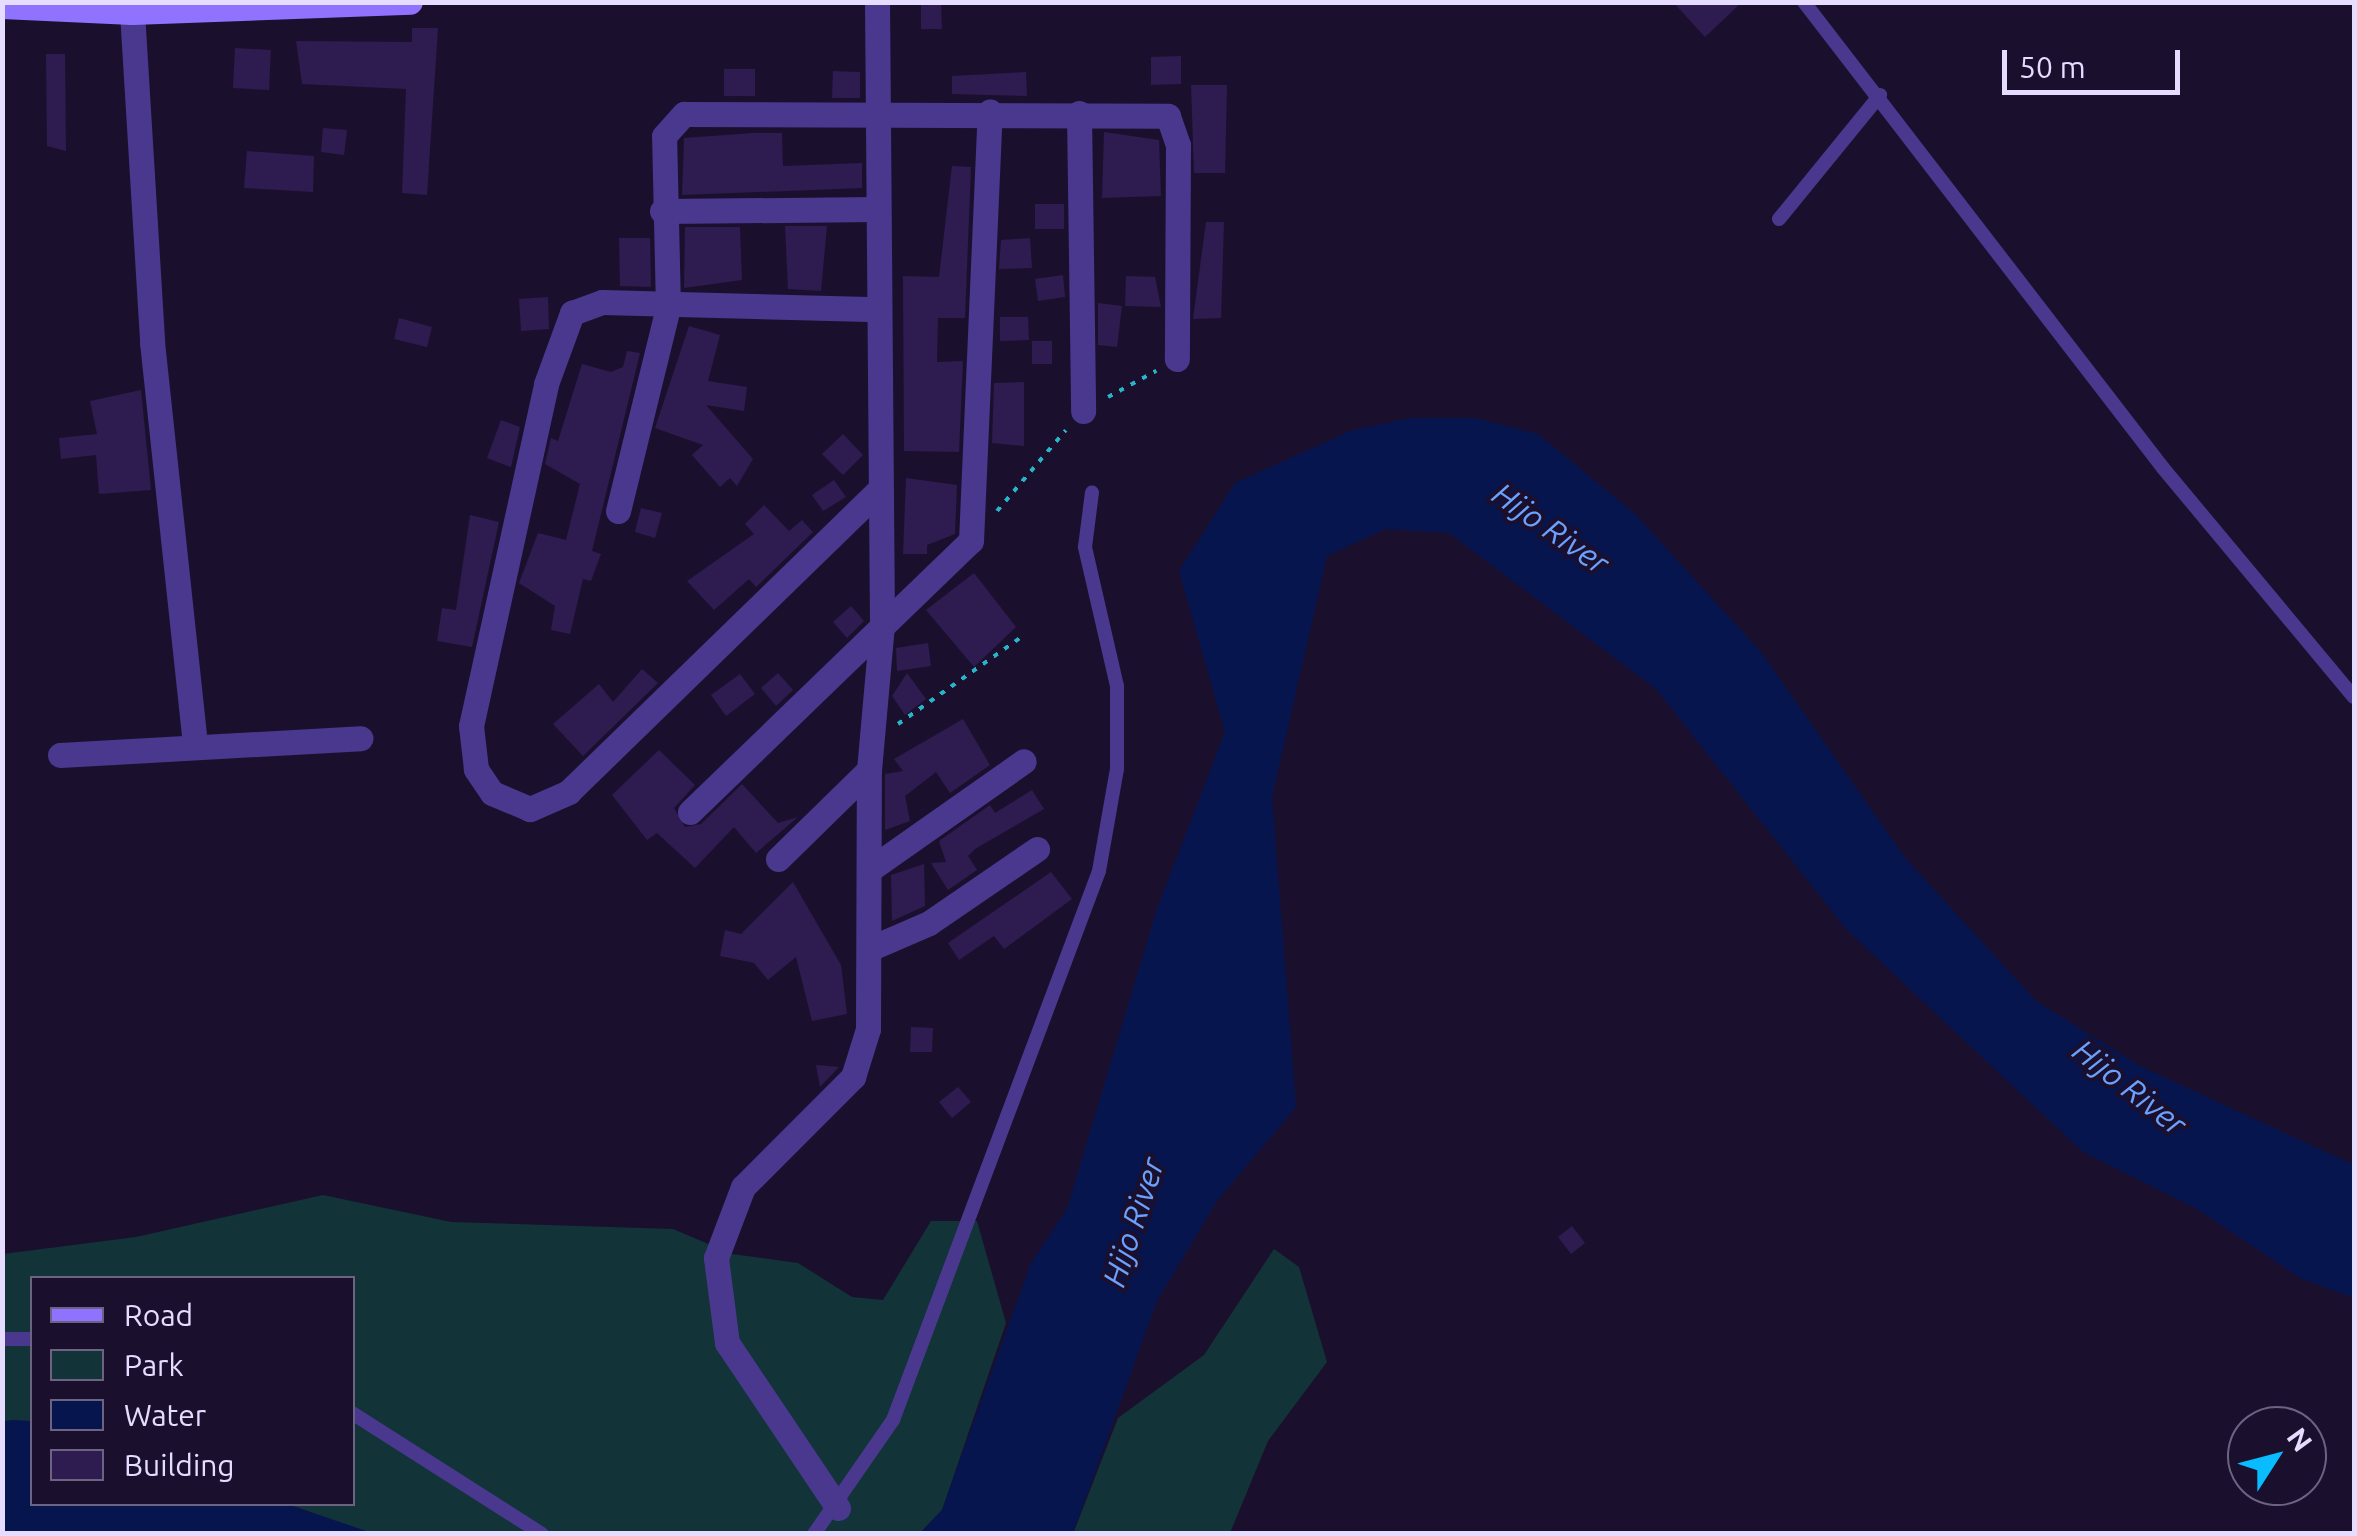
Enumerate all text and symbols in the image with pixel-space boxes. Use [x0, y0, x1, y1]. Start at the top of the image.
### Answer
scale bar [2007, 30, 2184, 92]
text: 50 m [2019, 50, 2086, 84]
water label: Hijo River [1485, 474, 1617, 582]
water label: Hijo River [2066, 1031, 2194, 1143]
water label: Hijo River [1094, 1153, 1172, 1291]
legend [30, 1276, 355, 1506]
text: Road [124, 1298, 193, 1332]
text: Park [124, 1348, 184, 1382]
text: Water [124, 1398, 206, 1432]
north arrow [2227, 1406, 2327, 1506]
text: N [2281, 1422, 2319, 1457]
text: Building [124, 1448, 235, 1482]

